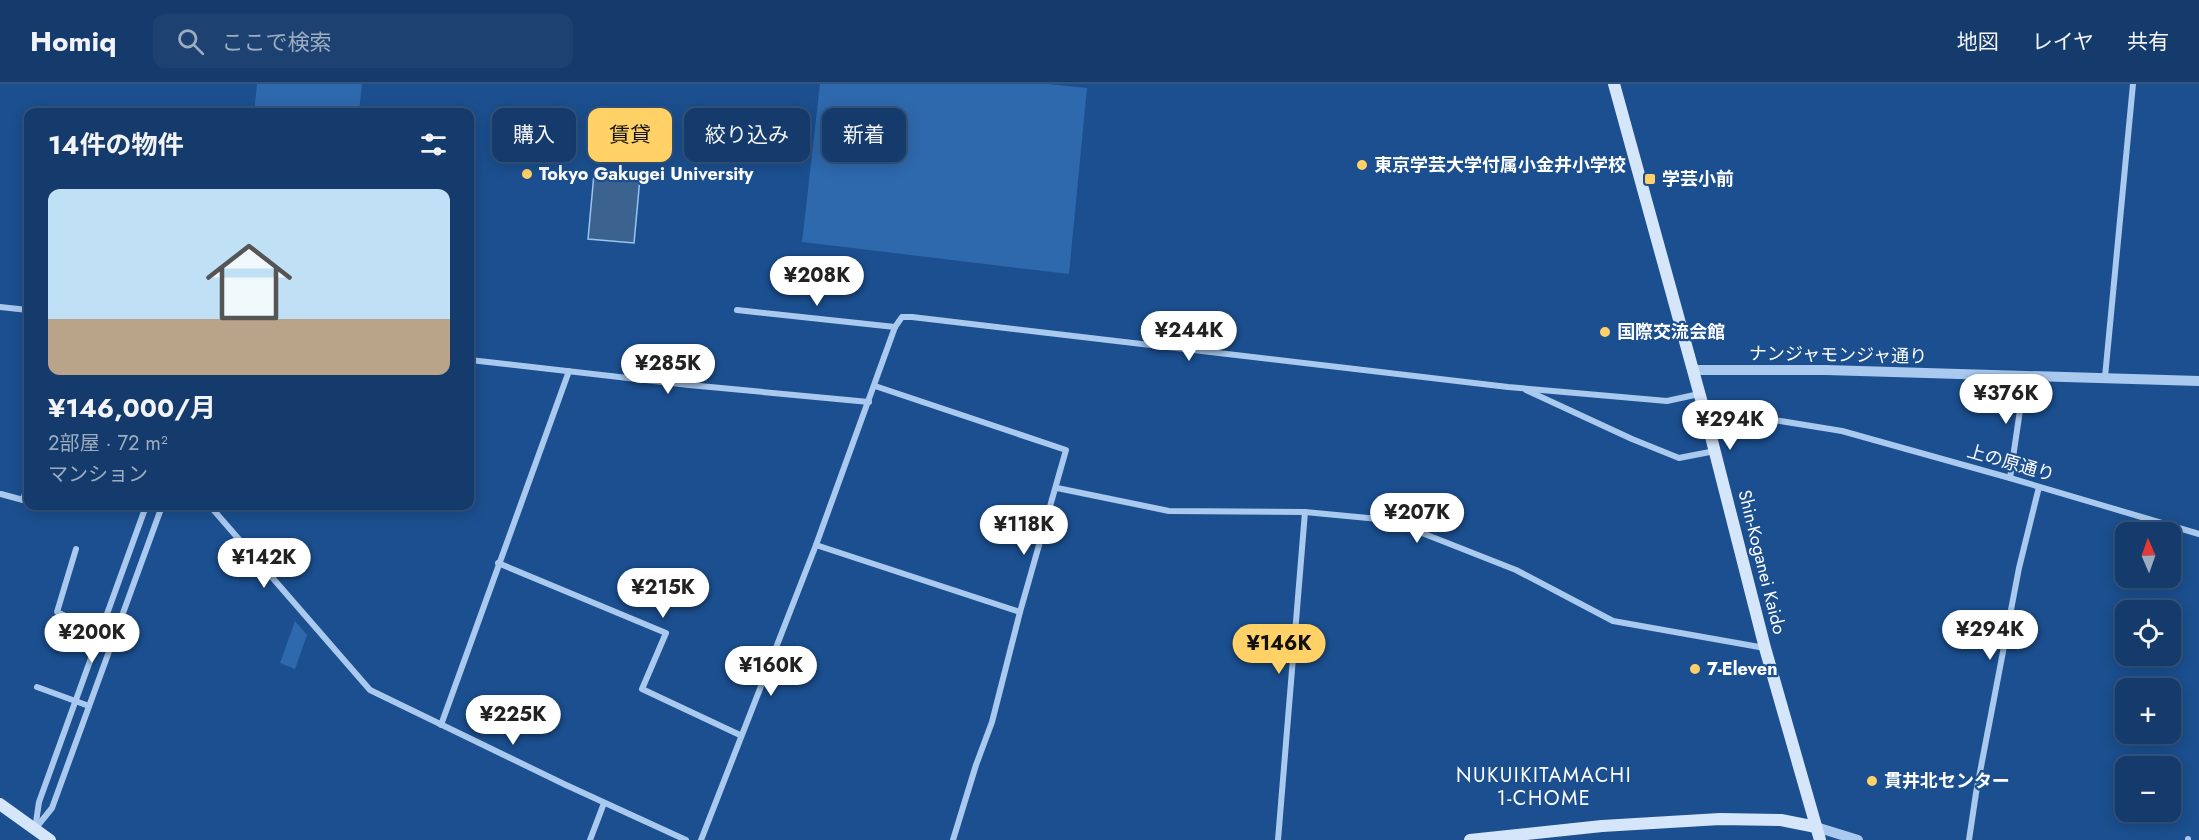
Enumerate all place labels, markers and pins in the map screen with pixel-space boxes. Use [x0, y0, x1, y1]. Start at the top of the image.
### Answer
place label: 東京学芸大学付属小金井小学校 [1374, 152, 1626, 178]
marker: 東京学芸大学付属小金井小学校 [1355, 158, 1369, 172]
place label: Tokyo Gakugei University [539, 161, 754, 187]
place label: 学芸小前 [1662, 166, 1734, 192]
marker: Tokyo Gakugei University [520, 167, 534, 181]
marker: 学芸小前 [1643, 172, 1657, 186]
pin: ¥208K [775, 256, 859, 307]
pin: ¥244K [1147, 311, 1231, 362]
place label: 国際交流会館 [1617, 319, 1725, 345]
marker: 国際交流会館 [1598, 325, 1612, 339]
pin: ¥285K [626, 344, 710, 395]
pin: ¥376K [1964, 374, 2048, 425]
pin: ¥294K [1688, 400, 1772, 451]
pin: ¥207K [1375, 493, 1459, 544]
pin: ¥118K [982, 505, 1066, 556]
pin: ¥142K [222, 538, 306, 589]
pin: ¥215K [621, 568, 705, 619]
pin: ¥294K [1948, 610, 2032, 661]
pin: ¥200K [50, 613, 134, 664]
pin: ¥146K [1237, 624, 1321, 675]
pin: ¥160K [729, 646, 813, 697]
place label: 7-Eleven [1707, 656, 1778, 682]
marker: 7-Eleven [1688, 662, 1702, 676]
pin: ¥225K [471, 695, 555, 746]
place label: 貫井北センター [1884, 768, 2010, 794]
marker: 貫井北センター [1865, 774, 1879, 788]

